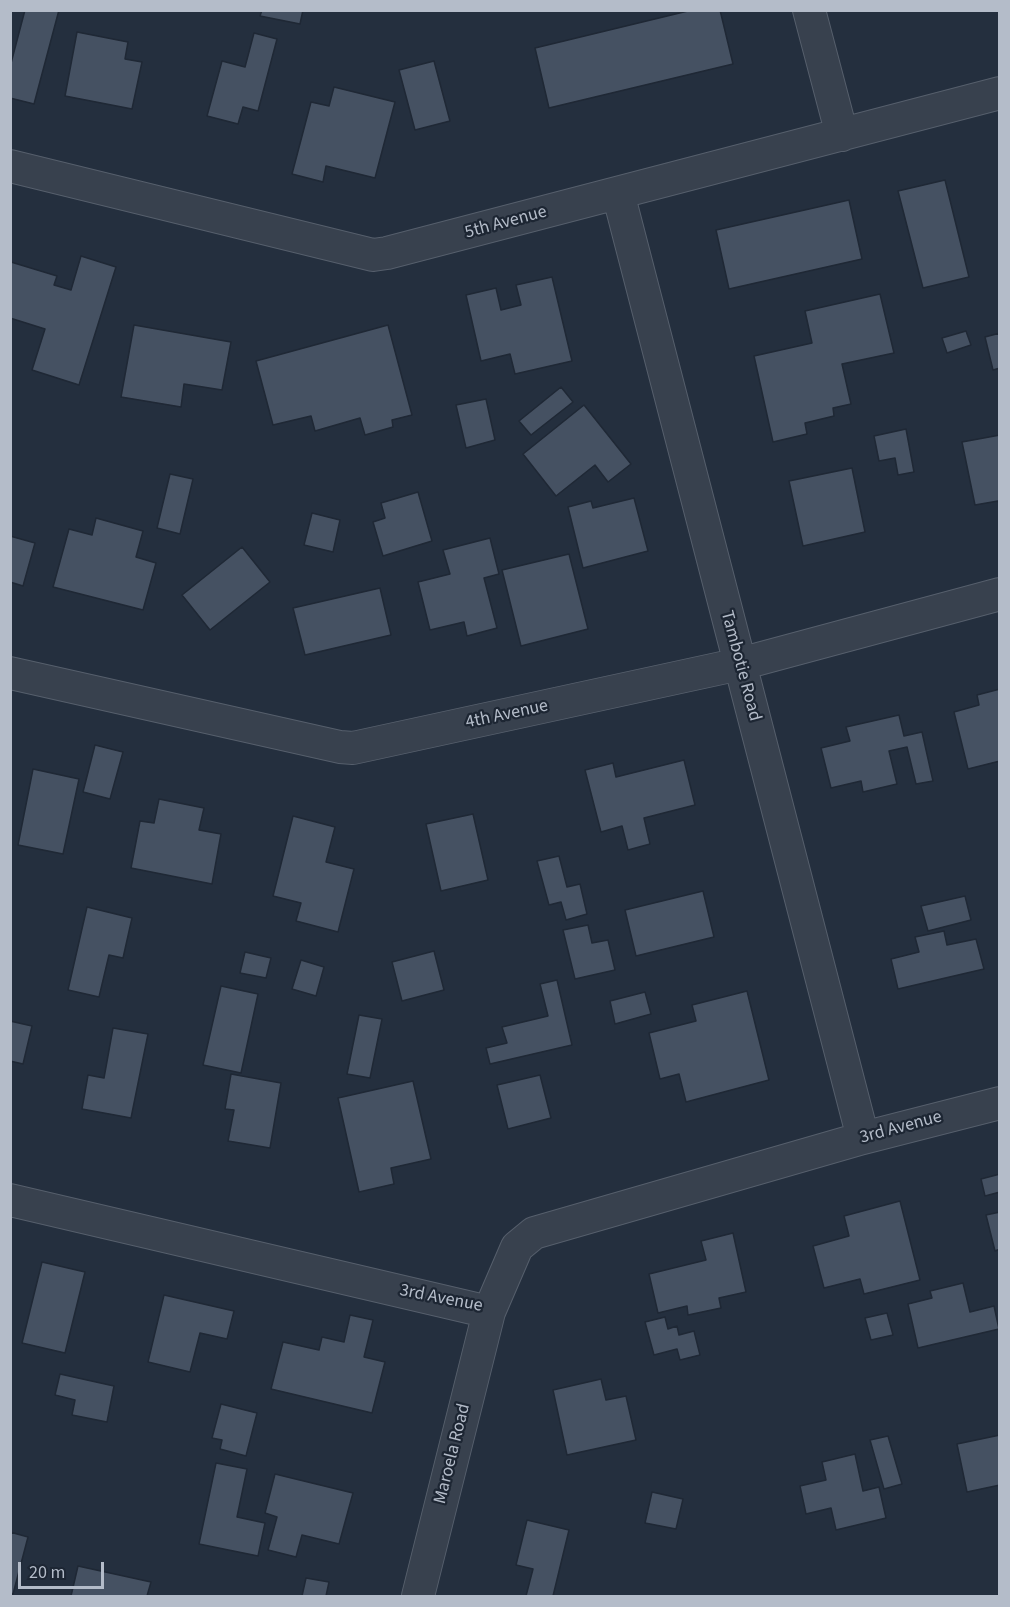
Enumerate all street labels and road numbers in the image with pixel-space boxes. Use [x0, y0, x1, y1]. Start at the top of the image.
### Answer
street label: 5th Avenue [463, 202, 549, 244]
street label: Tambotie Road [715, 608, 765, 724]
street label: 4th Avenue [464, 696, 550, 734]
street label: 3rd Avenue [858, 1107, 944, 1149]
street label: 3rd Avenue [398, 1280, 484, 1318]
street label: Maroela Road [430, 1402, 476, 1506]

